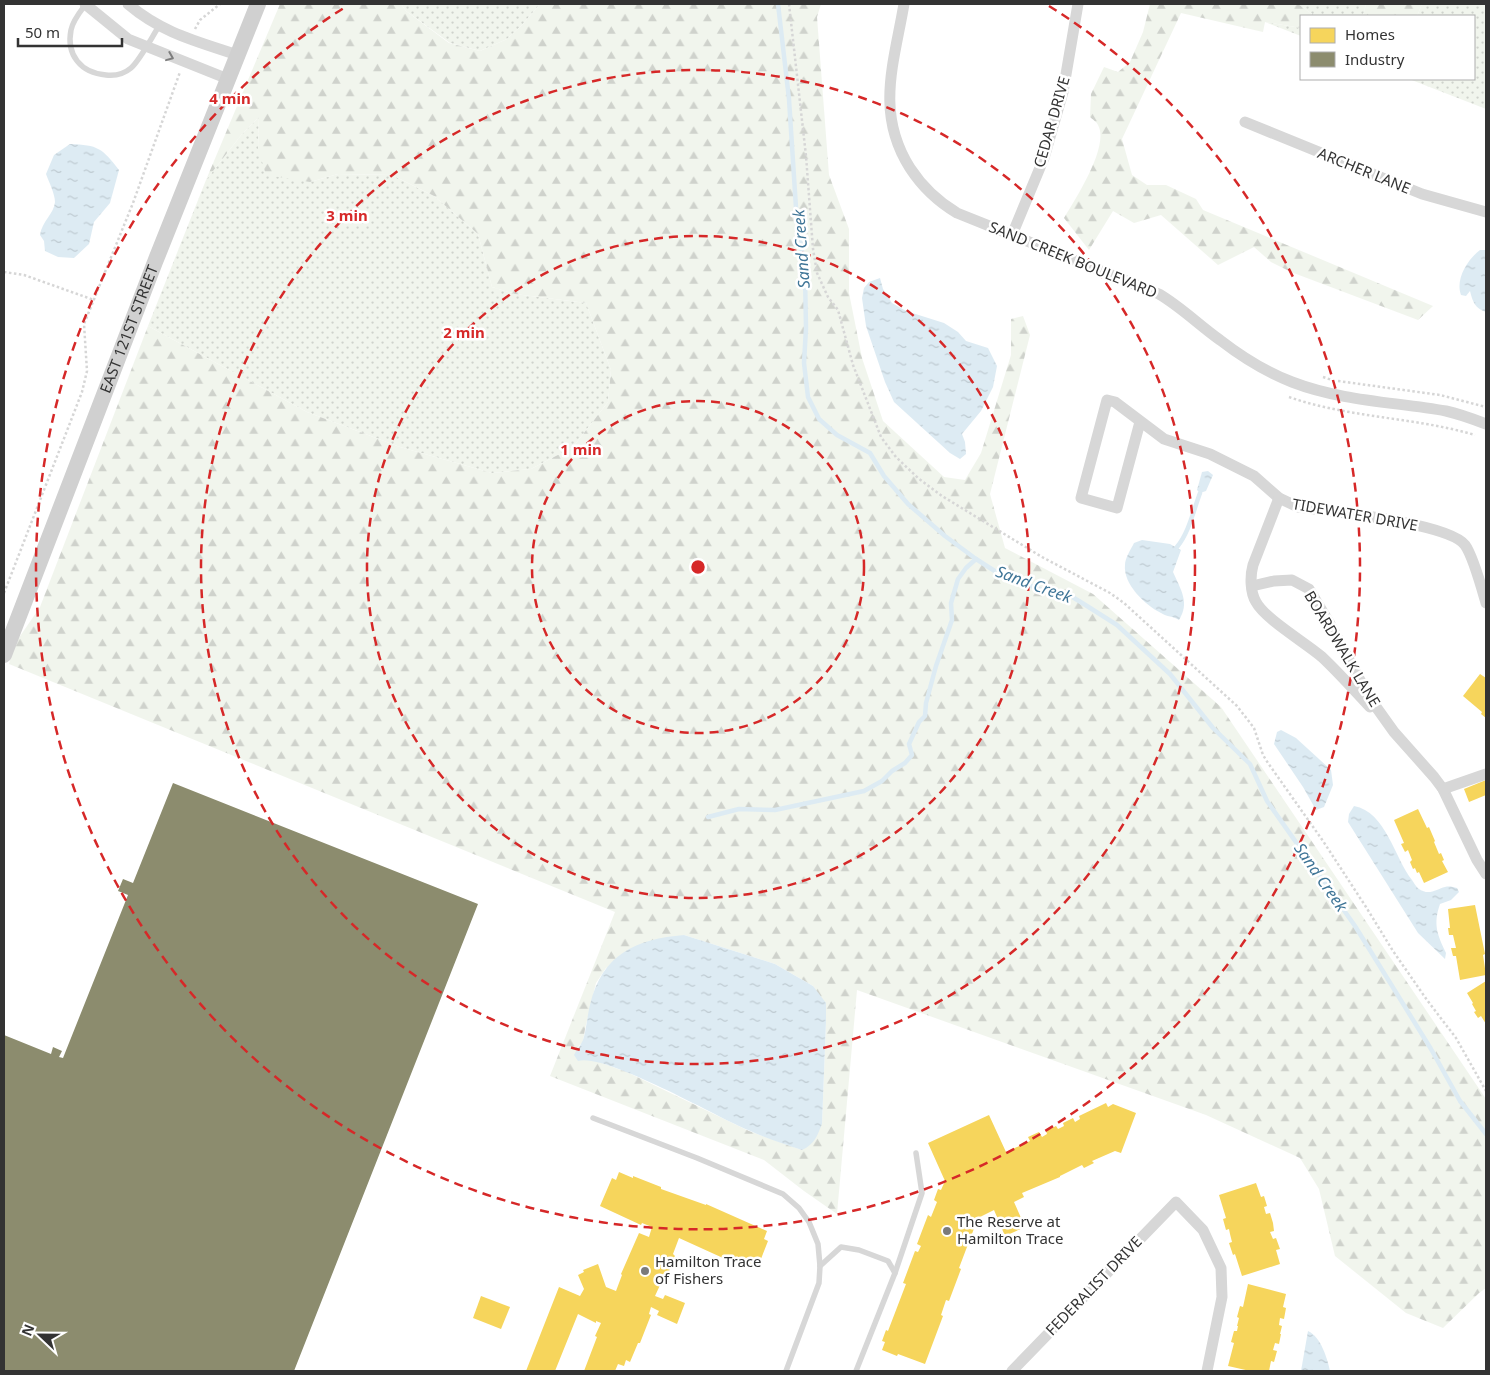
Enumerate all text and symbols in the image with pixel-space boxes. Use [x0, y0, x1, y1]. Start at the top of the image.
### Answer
scale bar [18, 15, 121, 47]
legend [1300, 15, 1475, 80]
text: 50 m [25, 22, 60, 42]
text: Homes [1345, 24, 1395, 44]
text: Industry [1345, 49, 1405, 69]
one-way arrow [165, 50, 174, 61]
street label: CEDAR DRIVE [1028, 74, 1074, 170]
text: 4 min [209, 88, 251, 108]
street label: ARCHER LANE [1315, 142, 1414, 198]
text: 3 min [326, 205, 368, 225]
water label: Sand Creek [787, 208, 815, 289]
street label: SAND CREEK BOULEVARD [986, 216, 1160, 302]
street label: EAST 121ST STREET [95, 261, 162, 396]
text: 2 min [443, 322, 485, 342]
text: 1 min [560, 439, 602, 459]
street label: TIDEWATER DRIVE [1291, 493, 1420, 535]
centre of rings [689, 558, 707, 576]
water label: Sand Creek [993, 560, 1076, 608]
street label: BOARDWALK LANE [1300, 587, 1385, 710]
water label: Sand Creek [1289, 838, 1353, 917]
place label: The Reserve at Hamilton Trace [957, 1211, 1064, 1248]
marker: The Reserve at Hamilton Trace [941, 1225, 953, 1237]
street label: FEDERALIST DRIVE [1041, 1231, 1146, 1339]
place label: Hamilton Trace of Fishers [655, 1251, 762, 1288]
marker: Hamilton Trace of Fishers [639, 1265, 651, 1277]
north arrow [15, 1310, 65, 1360]
text: N [17, 1321, 38, 1339]

